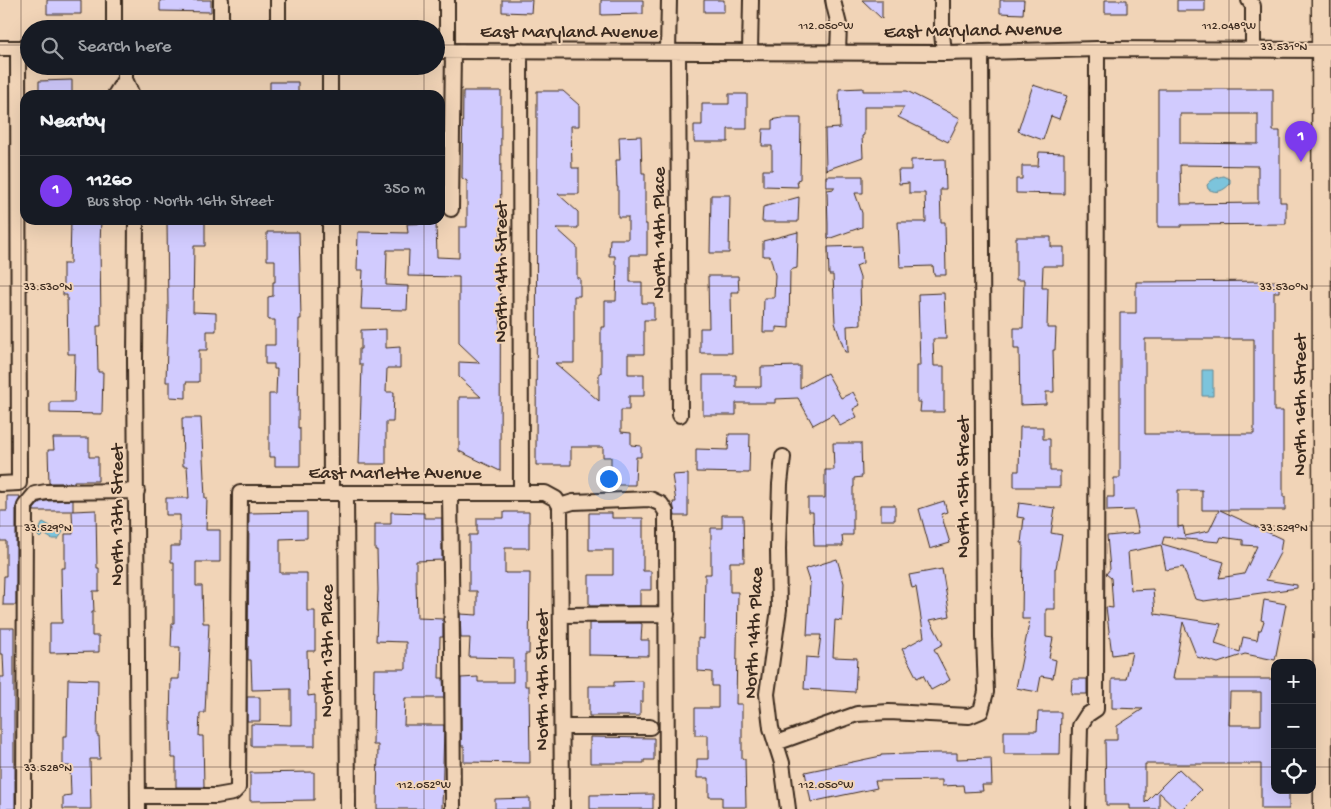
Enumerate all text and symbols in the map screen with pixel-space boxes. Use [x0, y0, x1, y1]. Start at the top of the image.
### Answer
street label: East Maryland Avenue [884, 19, 1062, 45]
search box [20, 20, 445, 75]
text: 112.050°W [798, 20, 853, 34]
text: 112.048°W [1201, 20, 1256, 34]
street label: East Maryland Avenue [480, 22, 658, 45]
icon: search [38, 34, 66, 62]
text: Search here [78, 36, 172, 59]
text: 33.531°N [1260, 41, 1308, 55]
text: Nearby [40, 110, 105, 135]
pin: 1 [1285, 121, 1317, 162]
street label: North 14th Place [649, 167, 672, 299]
text: 11260 [87, 170, 132, 193]
text: 1 [53, 181, 59, 200]
text: 350 m [384, 181, 425, 200]
text: Bus stop · North 16th Street [87, 193, 273, 212]
street label: North 14th Street [491, 199, 514, 343]
text: 33.530°N [23, 281, 73, 295]
text: 33.530°N [1259, 281, 1309, 295]
street label: North 16th Street [1290, 332, 1313, 476]
street label: North 15th Street [953, 414, 976, 558]
street label: North 13th Street [107, 442, 130, 586]
street label: East Marlette Avenue [308, 463, 482, 486]
your location [596, 466, 622, 492]
text: 33.529°N [23, 522, 72, 536]
text: 33.529°N [1259, 522, 1308, 536]
street label: North 14th Place [740, 566, 770, 700]
street label: North 13th Place [317, 584, 340, 717]
street label: North 14th Street [532, 607, 555, 751]
map controls [1271, 659, 1316, 794]
button: + [1271, 659, 1316, 704]
button: − [1271, 704, 1316, 749]
button: locate [1271, 749, 1316, 794]
text: 33.528°N [23, 762, 72, 776]
text: 112.052°W [396, 779, 451, 793]
text: 112.050°W [798, 779, 853, 793]

